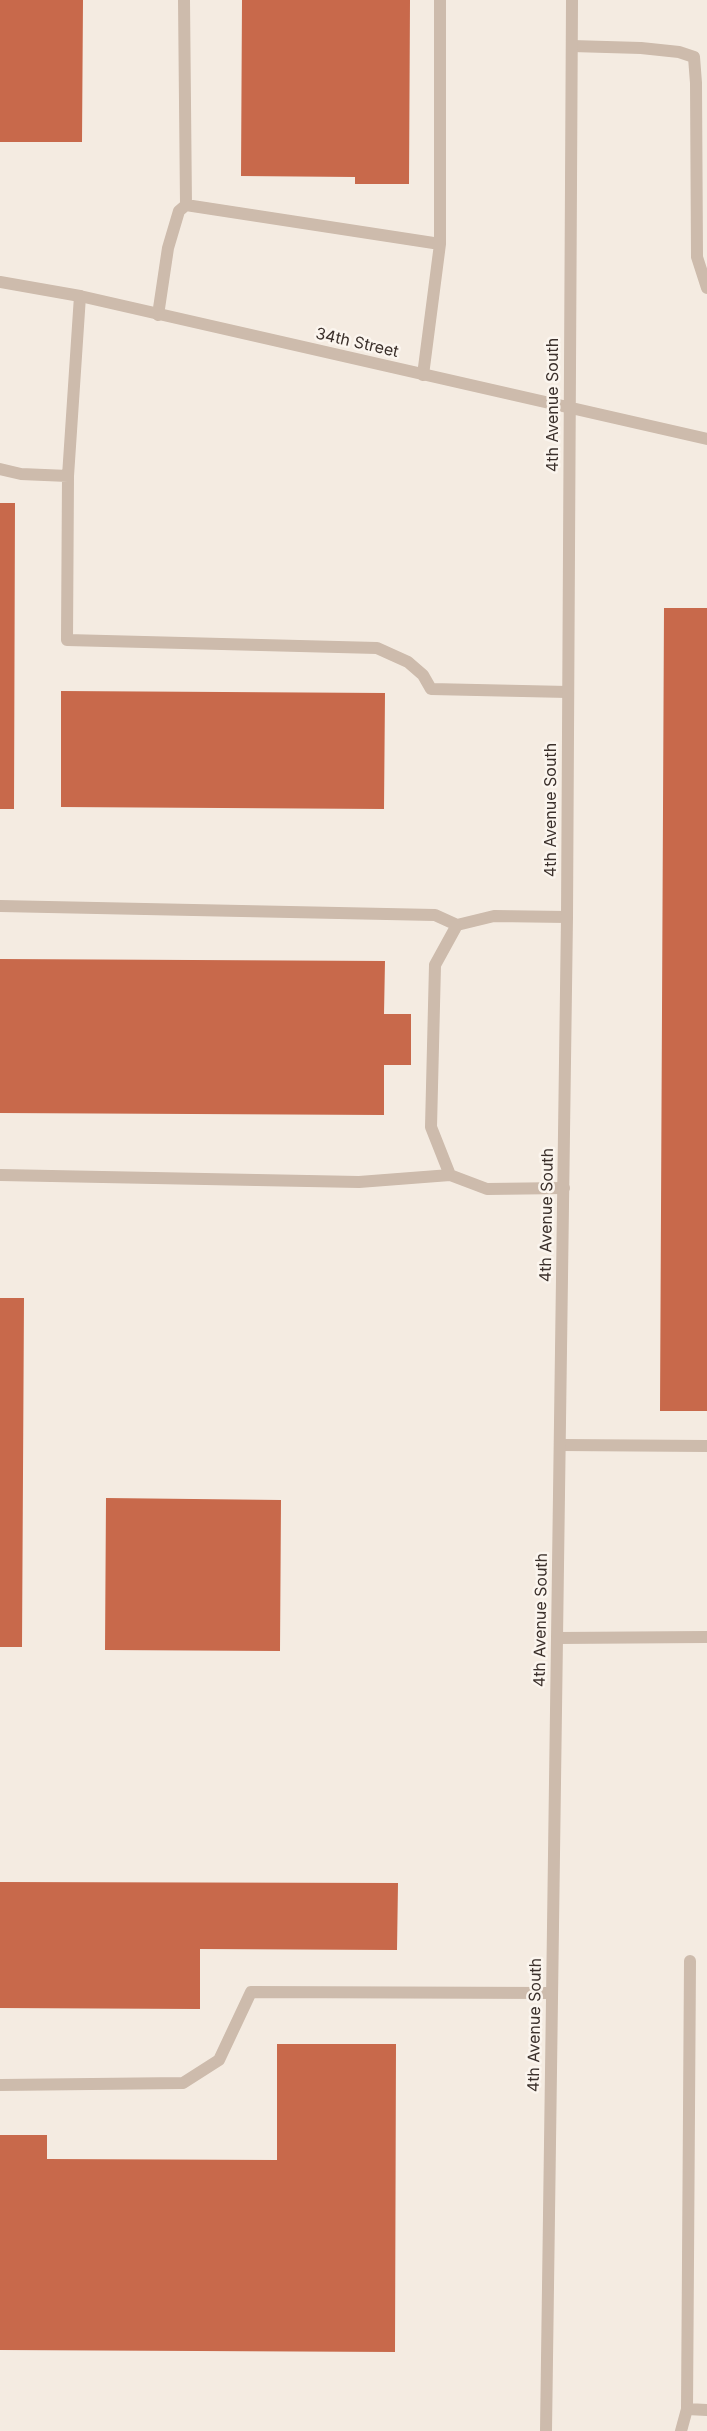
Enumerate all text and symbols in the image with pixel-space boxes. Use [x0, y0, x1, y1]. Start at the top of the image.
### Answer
street label: 34th Street [314, 324, 400, 362]
street label: 4th Avenue South [543, 338, 563, 472]
street label: 4th Avenue South [541, 743, 561, 877]
street label: 4th Avenue South [536, 1148, 558, 1282]
street label: 4th Avenue South [530, 1553, 552, 1687]
street label: 4th Avenue South [524, 1958, 546, 2092]

